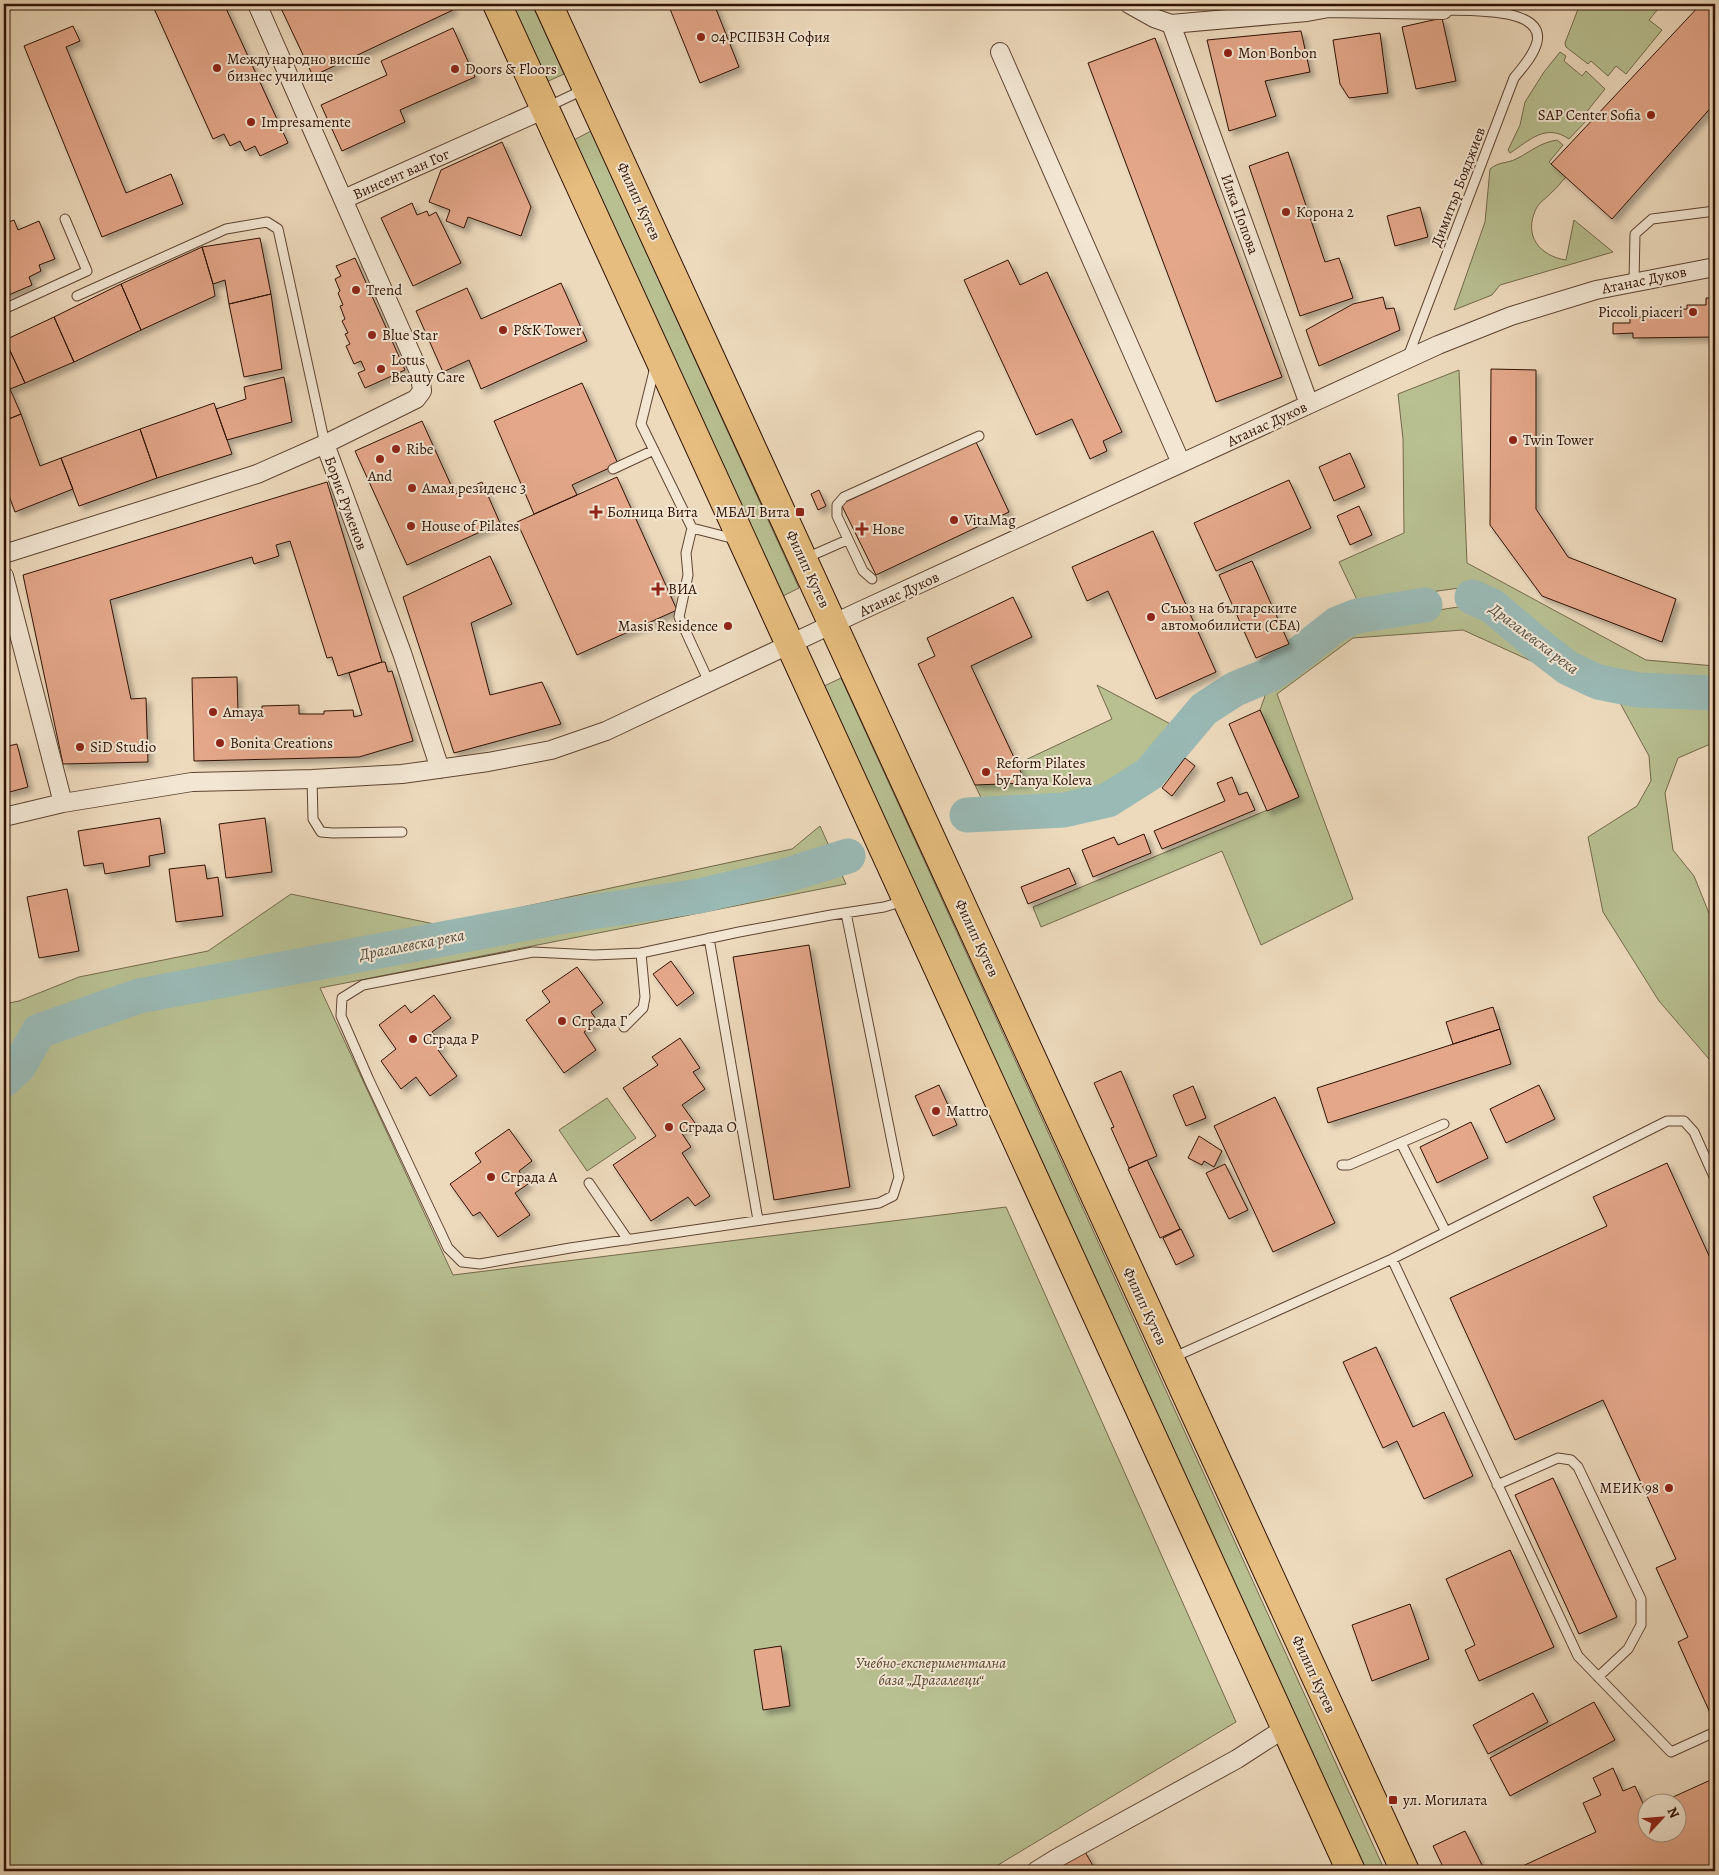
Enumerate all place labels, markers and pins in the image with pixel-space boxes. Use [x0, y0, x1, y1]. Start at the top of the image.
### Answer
place label: 04 РСПБЗН София [711, 27, 830, 47]
marker: 04 РСПБЗН София [695, 31, 707, 43]
place label: Mon Bonbon [1238, 43, 1317, 63]
marker: Mon Bonbon [1222, 47, 1234, 59]
place label: Международно висше бизнес училище [227, 49, 371, 86]
place label: Doors & Floors [465, 59, 557, 79]
marker: Международно висше бизнес училище [211, 62, 223, 74]
marker: Doors & Floors [449, 63, 461, 75]
place label: SAP Center Sofia [1538, 105, 1641, 125]
marker: SAP Center Sofia [1645, 109, 1657, 121]
place label: Impresamente [261, 112, 351, 132]
marker: Impresamente [245, 116, 257, 128]
place label: Корона 2 [1296, 202, 1354, 222]
marker: Корона 2 [1280, 206, 1292, 218]
place label: Trend [366, 280, 403, 300]
marker: Trend [350, 284, 362, 296]
place label: Piccoli piaceri [1598, 302, 1683, 322]
marker: Piccoli piaceri [1687, 306, 1699, 318]
place label: P&K Tower [513, 320, 582, 340]
marker: P&K Tower [497, 324, 509, 336]
place label: Blue Star [382, 325, 438, 345]
marker: Blue Star [366, 329, 378, 341]
place label: Lotus Beauty Care [391, 350, 465, 387]
marker: Lotus Beauty Care [375, 363, 387, 375]
place label: Twin Tower [1523, 430, 1594, 450]
marker: Twin Tower [1507, 434, 1519, 446]
place label: Ribe [406, 439, 434, 459]
marker: Ribe [390, 443, 402, 455]
marker: And [374, 453, 386, 465]
place label: And [367, 466, 393, 486]
place label: Амая резиденс 3 [421, 478, 526, 498]
marker: Амая резиденс 3 [406, 482, 418, 494]
place label: Болница Вита [607, 502, 698, 522]
place label: МБАЛ Вита [715, 502, 790, 522]
marker: Болница Вита [589, 505, 603, 519]
marker: МБАЛ Вита [794, 506, 806, 518]
place label: VitaMag [963, 510, 1016, 530]
marker: VitaMag [948, 514, 960, 526]
place label: House of Pilates [421, 516, 519, 536]
place label: Нове [872, 519, 905, 539]
marker: House of Pilates [405, 520, 417, 532]
marker: Нове [856, 523, 868, 535]
place label: ВИА [668, 579, 697, 599]
marker: ВИА [652, 583, 664, 595]
place label: Съюз на българските автомобилисти (СБА) [1161, 598, 1300, 635]
marker: Съюз на българските автомобилисти (СБА) [1145, 611, 1157, 623]
place label: Masis Residence [618, 616, 718, 636]
marker: Masis Residence [722, 620, 734, 632]
place label: Amaya [222, 702, 264, 722]
marker: Amaya [207, 706, 219, 718]
place label: Bonita Creations [230, 733, 333, 753]
place label: SiD Studio [90, 737, 156, 757]
marker: Bonita Creations [214, 737, 226, 749]
marker: SiD Studio [74, 741, 86, 753]
place label: Reform Pilates by Tanya Koleva [996, 753, 1092, 790]
marker: Reform Pilates by Tanya Koleva [980, 766, 992, 778]
place label: Сграда Г [572, 1011, 627, 1031]
marker: Сграда Г [556, 1015, 568, 1027]
place label: Сграда Р [423, 1029, 479, 1049]
marker: Сграда Р [407, 1033, 419, 1045]
place label: Mattro [946, 1101, 989, 1121]
marker: Mattro [930, 1105, 942, 1117]
place label: Сграда О [679, 1117, 737, 1137]
marker: Сграда О [663, 1121, 675, 1133]
place label: Сграда А [501, 1167, 557, 1187]
marker: Сграда А [485, 1171, 497, 1183]
place label: МЕИК 98 [1599, 1478, 1659, 1498]
marker: МЕИК 98 [1663, 1482, 1675, 1494]
place label: ул. Могилата [1402, 1790, 1488, 1810]
marker: ул. Могилата [1387, 1794, 1399, 1806]

